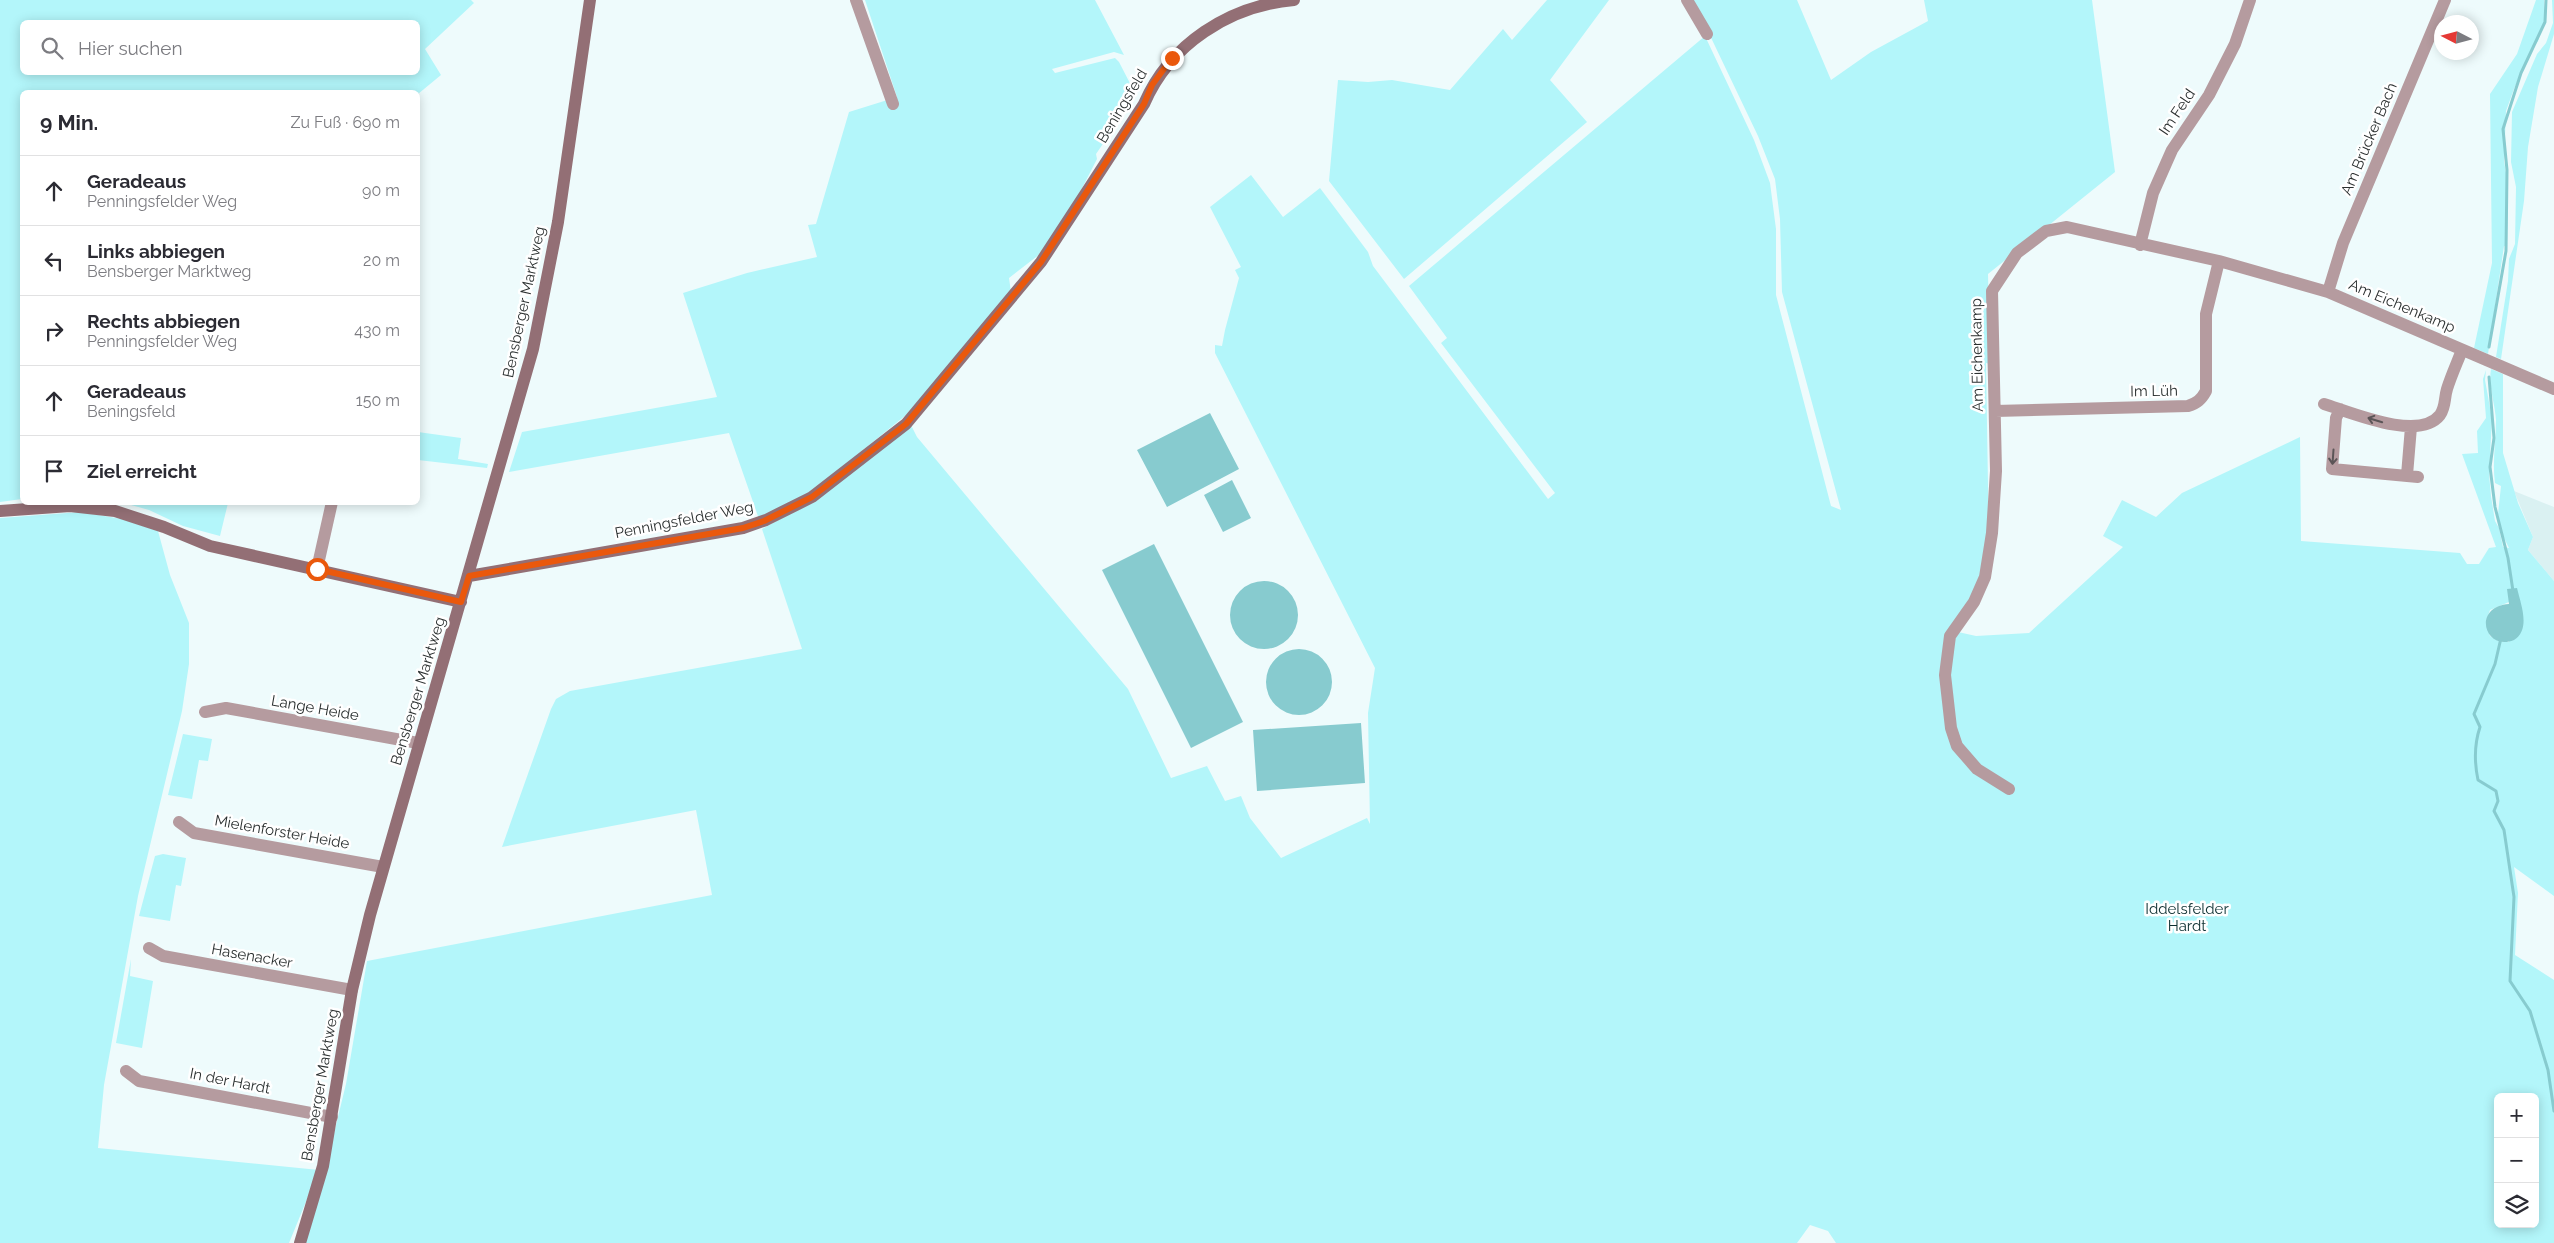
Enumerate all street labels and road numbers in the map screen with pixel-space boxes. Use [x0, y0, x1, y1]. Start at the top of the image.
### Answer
street label: Beningsfeld [1093, 66, 1151, 146]
street label: Am Brücker Bach [2337, 80, 2401, 198]
street label: Im Feld [2155, 85, 2199, 139]
street label: Bensberger Marktweg [499, 225, 549, 379]
street label: Am Eichenkamp [2346, 275, 2458, 337]
street label: Am Eichenkamp [1967, 298, 1987, 412]
street label: Im Lüh [2130, 382, 2178, 400]
street label: Penningsfelder Weg [613, 498, 755, 542]
street label: Bensberger Marktweg [387, 615, 449, 767]
street label: Lange Heide [270, 691, 360, 725]
street label: Mielenforster Heide [213, 811, 351, 853]
street label: Hasenacker [210, 940, 295, 972]
street label: Bensberger Marktweg [298, 1007, 342, 1163]
street label: In der Hardt [188, 1064, 272, 1098]

